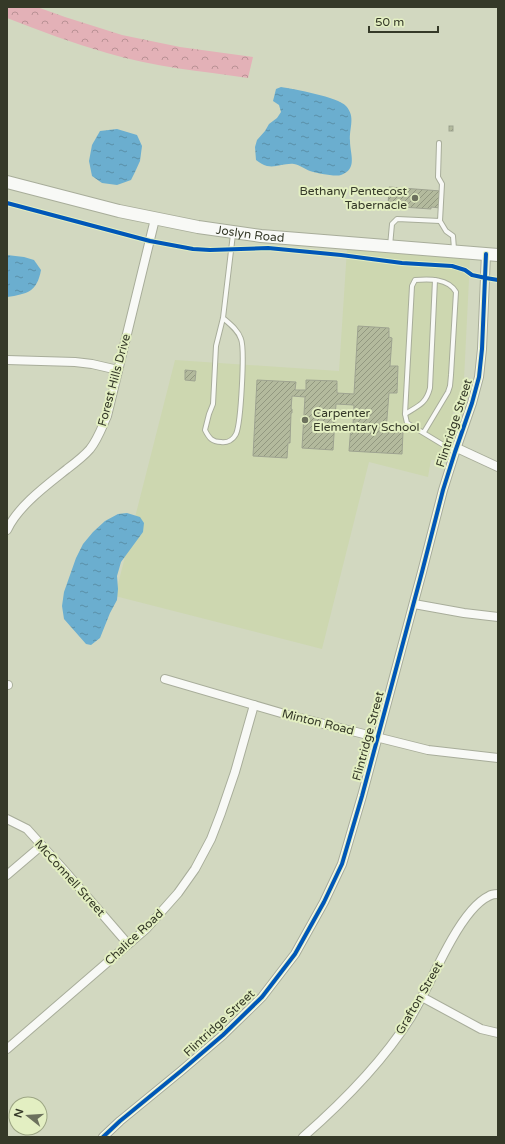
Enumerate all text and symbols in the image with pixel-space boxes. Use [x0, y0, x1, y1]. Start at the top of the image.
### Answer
scale bar [369, 8, 438, 34]
text: 50 m [375, 15, 404, 29]
place label: Bethany Pentecost Tabernacle [299, 184, 407, 212]
marker: Bethany Pentecost Tabernacle [410, 193, 420, 203]
street label: Joslyn Road [215, 223, 285, 245]
street label: Forest Hills Drive [95, 332, 133, 428]
street label: Flintridge Street [433, 377, 475, 469]
place label: Carpenter Elementary School [313, 406, 420, 434]
marker: Carpenter Elementary School [300, 415, 310, 425]
street label: Flintridge Street [349, 689, 387, 782]
street label: Minton Road [280, 706, 356, 738]
street label: McConnell Street [32, 837, 108, 919]
street label: Chalice Road [102, 906, 166, 968]
street label: Grafton Street [393, 959, 446, 1037]
street label: Flintridge Street [181, 986, 258, 1059]
north arrow [8, 1096, 48, 1136]
text: N [11, 1107, 26, 1119]

